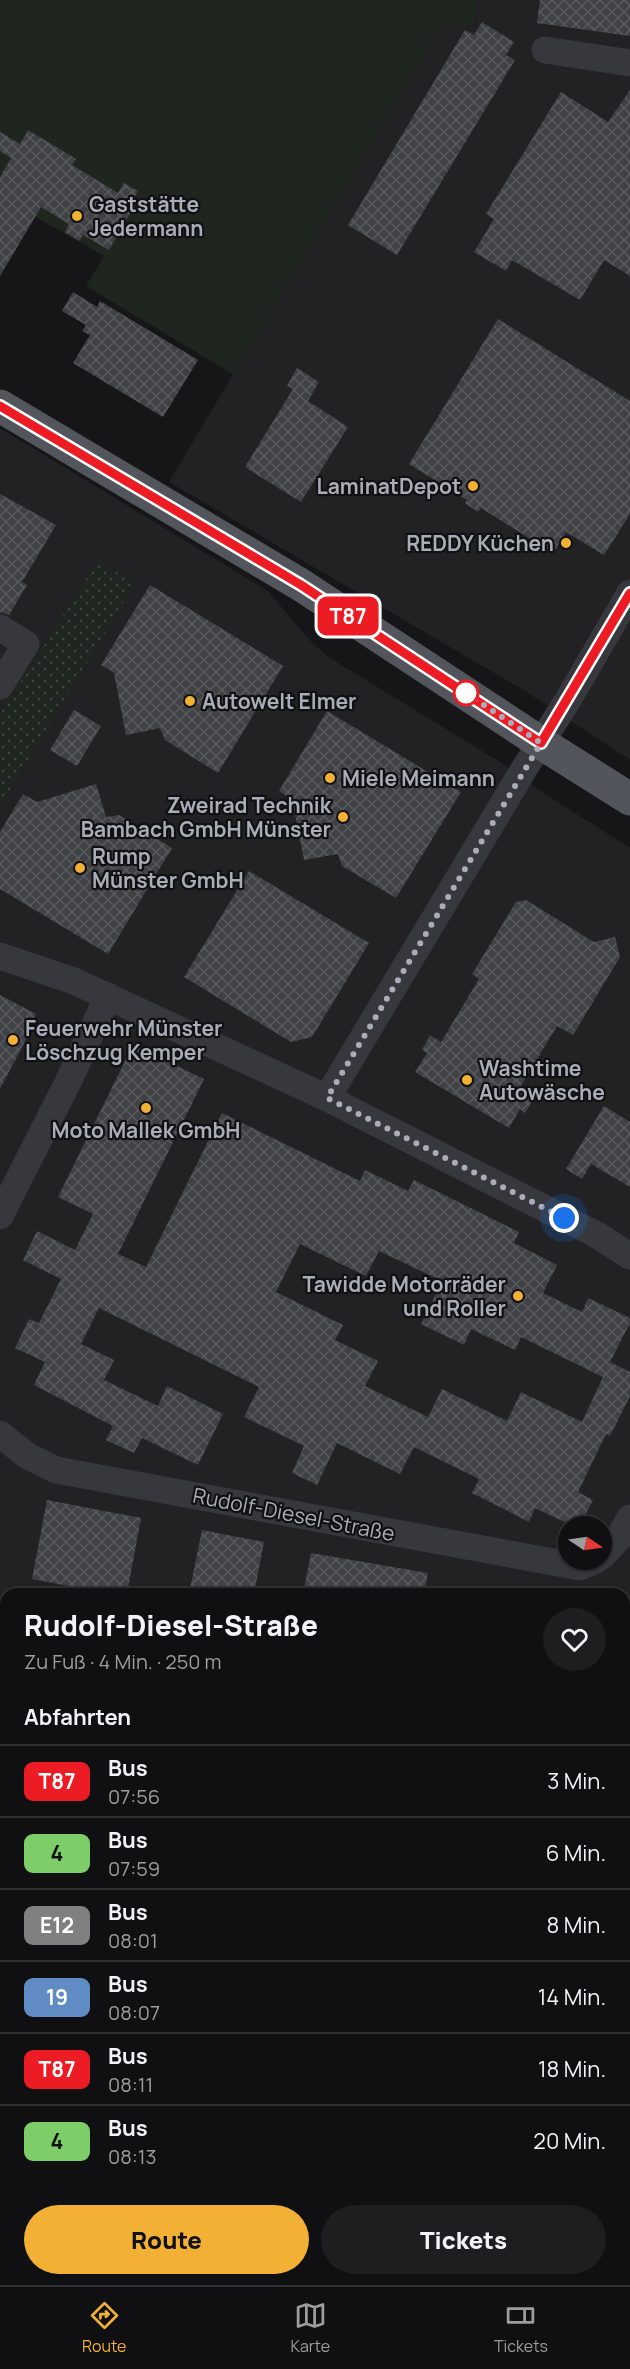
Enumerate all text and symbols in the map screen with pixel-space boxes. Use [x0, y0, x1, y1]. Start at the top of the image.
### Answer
place label: Gaststätte Jedermann [89, 190, 203, 242]
marker: Gaststätte Jedermann [70, 209, 84, 223]
place label: LaminatDepot [317, 472, 461, 500]
marker: LaminatDepot [466, 479, 480, 493]
place label: REDDY Küchen [406, 529, 554, 557]
marker: REDDY Küchen [559, 536, 573, 550]
line badge: T87 [314, 596, 382, 636]
text: T87 [330, 602, 366, 630]
unlabelled marker [453, 680, 479, 706]
place label: Autowelt Elmer [202, 687, 356, 715]
marker: Autowelt Elmer [183, 694, 197, 708]
place label: Miele Meimann [342, 764, 495, 792]
marker: Miele Meimann [323, 771, 337, 785]
place label: Zweirad Technik Bambach GmbH Münster [81, 791, 332, 843]
marker: Zweirad Technik Bambach GmbH Münster [336, 810, 350, 824]
place label: Rump Münster GmbH [92, 842, 244, 894]
marker: Rump Münster GmbH [73, 861, 87, 875]
place label: Feuerwehr Münster Löschzug Kemper [25, 1014, 222, 1066]
marker: Feuerwehr Münster Löschzug Kemper [6, 1033, 20, 1047]
place label: Washtime Autowäsche [479, 1054, 605, 1106]
marker: Washtime Autowäsche [460, 1073, 474, 1087]
marker: Moto Mallek GmbH [139, 1101, 153, 1115]
place label: Moto Mallek GmbH [52, 1116, 240, 1144]
your location [549, 1203, 579, 1233]
place label: Tawidde Motorräder und Roller [303, 1270, 506, 1322]
marker: Tawidde Motorräder und Roller [511, 1289, 525, 1303]
street label: Rudolf-Diesel-Straße [191, 1481, 397, 1547]
north arrow [558, 1516, 612, 1570]
map controls [558, 1516, 612, 1570]
text: Rudolf-Diesel-Straße [24, 1606, 318, 1644]
button: heart [543, 1608, 606, 1671]
text: Zu Fuß · 4 Min. · 250 m [24, 1648, 221, 1675]
text: Abfahrten [24, 1702, 131, 1732]
text: Bus [108, 1753, 148, 1783]
text: 3 Min. [547, 1766, 606, 1796]
text: T87 [39, 1767, 75, 1795]
text: 07:56 [108, 1783, 160, 1810]
text: Bus [108, 1825, 148, 1855]
text: 6 Min. [546, 1838, 606, 1868]
text: 4 [51, 1839, 63, 1867]
text: 07:59 [108, 1855, 160, 1882]
text: Bus [108, 1897, 148, 1927]
text: 8 Min. [547, 1910, 606, 1940]
text: E12 [40, 1911, 74, 1939]
text: 08:01 [108, 1927, 158, 1954]
text: Bus [108, 1969, 148, 1999]
text: 14 Min. [538, 1982, 606, 2012]
text: 19 [46, 1983, 68, 2011]
text: 08:07 [108, 1999, 160, 2026]
text: Bus [108, 2041, 148, 2071]
text: 18 Min. [538, 2054, 606, 2084]
text: T87 [39, 2055, 75, 2083]
text: 08:11 [108, 2071, 153, 2098]
text: Bus [108, 2113, 148, 2143]
text: 20 Min. [533, 2126, 606, 2156]
text: 4 [51, 2127, 63, 2155]
text: 08:13 [108, 2143, 157, 2170]
button: Route [24, 2205, 309, 2274]
button: Tickets [321, 2205, 606, 2274]
tab: Route [82, 2299, 126, 2357]
tab: Karte [290, 2299, 330, 2357]
tab: Tickets [494, 2299, 548, 2357]

